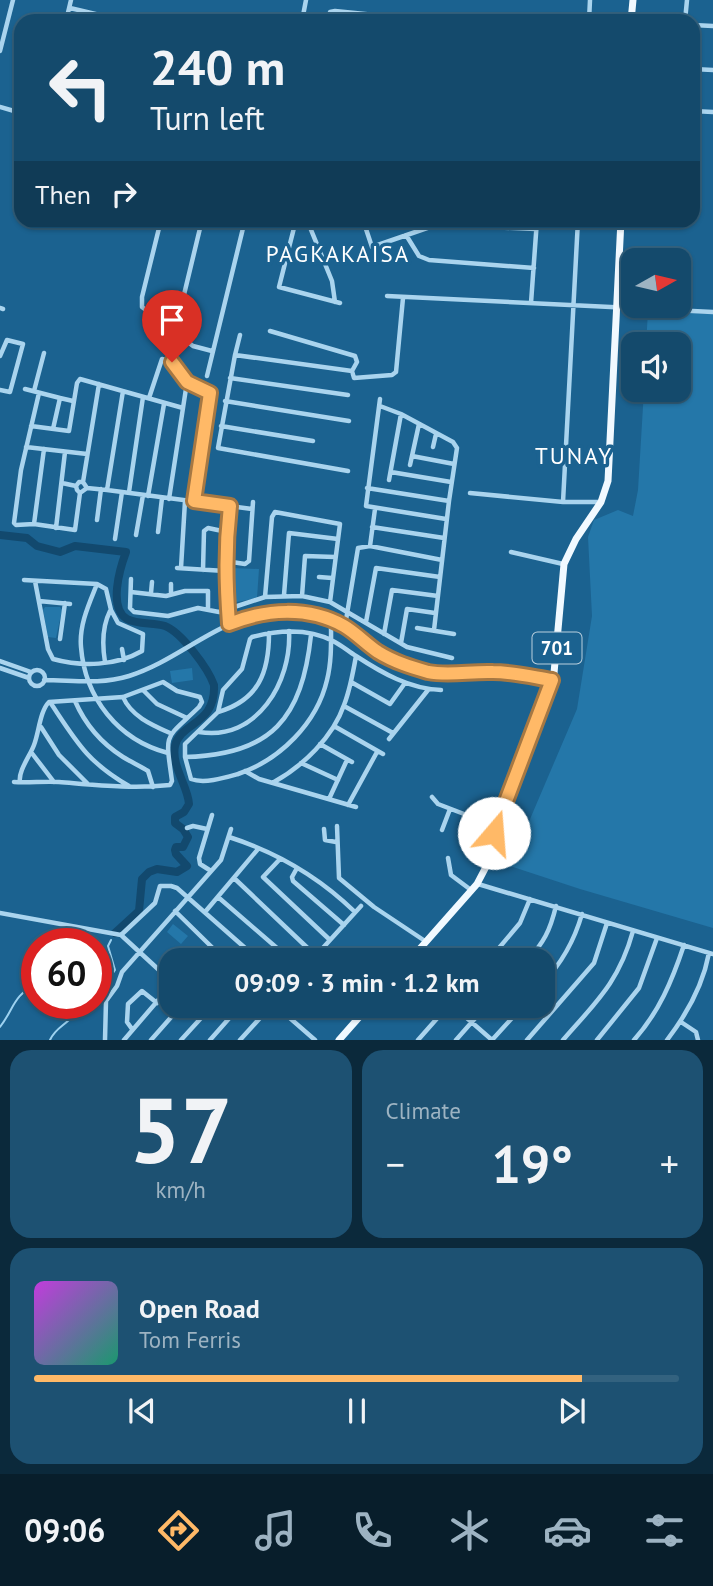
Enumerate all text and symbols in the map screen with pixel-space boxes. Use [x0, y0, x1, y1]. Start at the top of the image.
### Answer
text: 240 m [150, 35, 285, 99]
icon: left [35, 42, 126, 133]
text: Turn left [150, 97, 265, 139]
icon: right [105, 175, 143, 213]
text: Then [35, 178, 91, 211]
district label: PAGKAKAISA [266, 239, 410, 268]
north arrow [621, 248, 691, 318]
map controls [621, 248, 691, 402]
pin [142, 290, 202, 362]
icon: arrive [153, 301, 191, 339]
button: sound [621, 332, 691, 402]
district label: TUNAY [535, 441, 613, 470]
road number: 701 [532, 632, 582, 664]
position arrow [457, 796, 531, 870]
speed limit sign: 60 [21, 928, 112, 1019]
text: 09:09 · 3 min · 1.2 km [235, 966, 480, 999]
text: 57 [129, 1070, 232, 1188]
text: Climate [386, 1096, 461, 1125]
text: 19° [491, 1130, 573, 1197]
text: − [386, 1139, 405, 1188]
text: + [660, 1139, 679, 1188]
text: km/h [156, 1175, 206, 1204]
text: Open Road [139, 1292, 260, 1325]
text: Tom Ferris [139, 1325, 241, 1354]
icon: previous [123, 1392, 161, 1430]
icon: pause [338, 1392, 376, 1430]
icon: next [553, 1392, 591, 1430]
icon: directions [154, 1506, 203, 1555]
icon: music [251, 1506, 300, 1555]
icon: phone [348, 1506, 397, 1555]
icon: climate [445, 1506, 494, 1555]
icon: car [543, 1506, 592, 1555]
icon: filters [640, 1506, 689, 1555]
text: 09:06 [24, 1509, 105, 1551]

